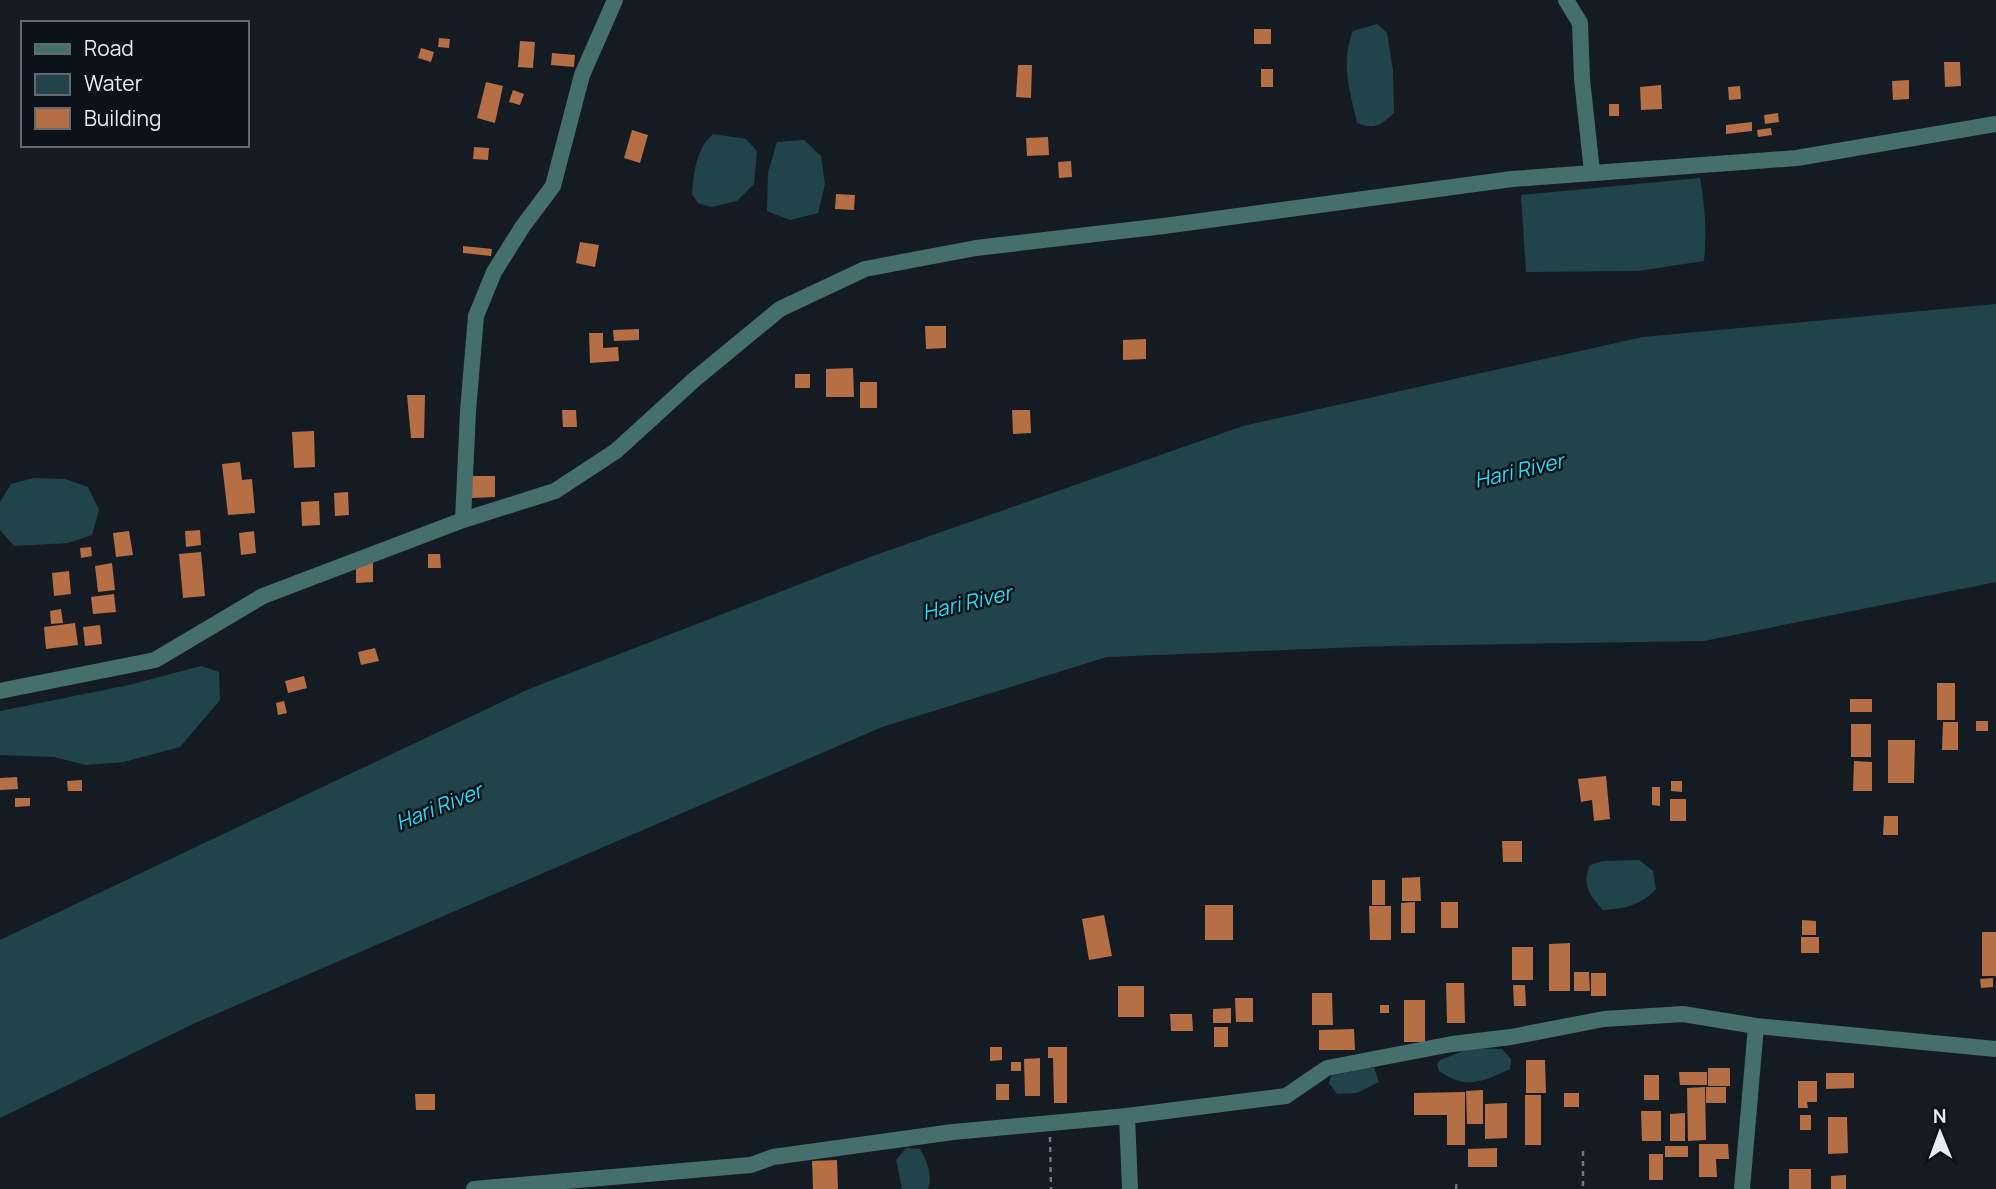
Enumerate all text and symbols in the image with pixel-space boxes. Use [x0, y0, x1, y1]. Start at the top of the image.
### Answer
legend [21, 21, 248, 147]
text: Road [84, 34, 134, 62]
text: Water [84, 69, 143, 97]
text: Building [84, 104, 161, 132]
water label: Hari River [1471, 446, 1569, 494]
water label: Hari River [919, 578, 1017, 626]
water label: Hari River [391, 775, 488, 836]
north arrow [1905, 1098, 1975, 1168]
text: N [1933, 1103, 1947, 1129]

